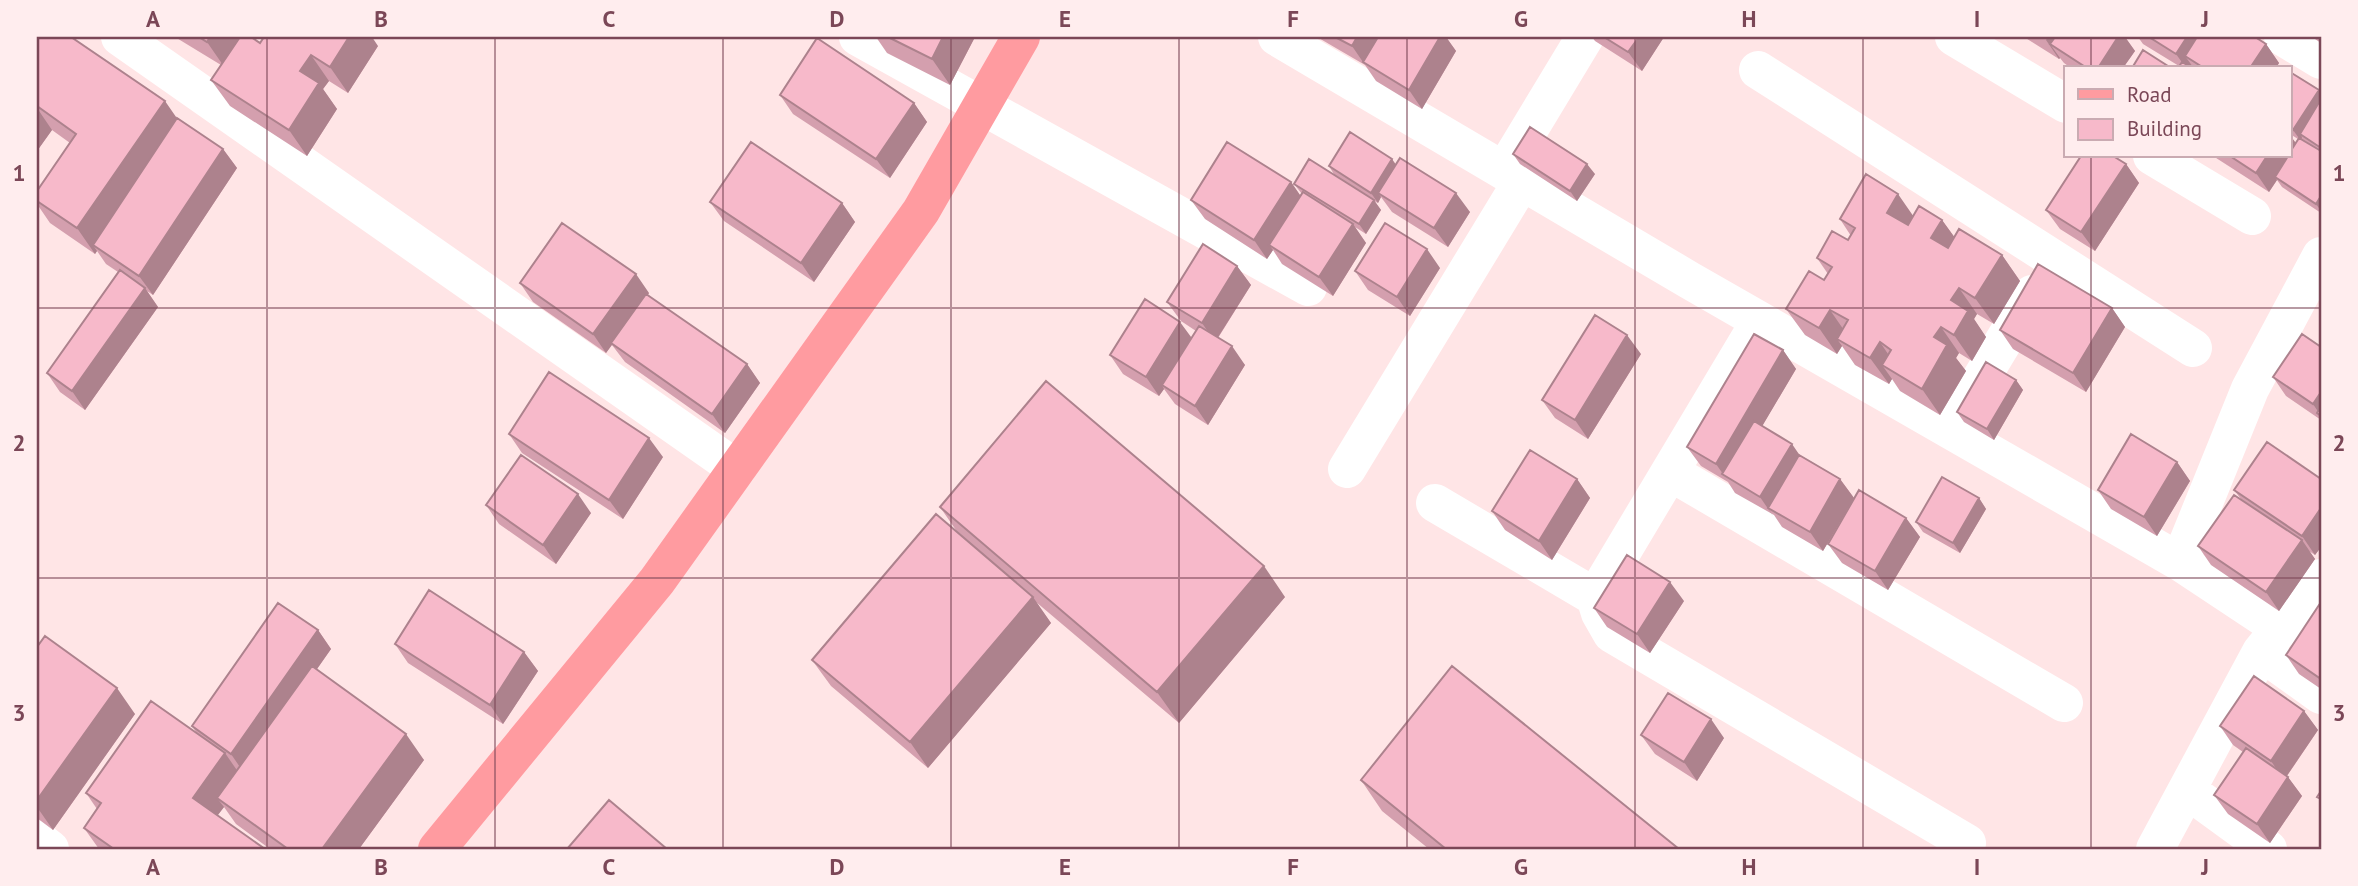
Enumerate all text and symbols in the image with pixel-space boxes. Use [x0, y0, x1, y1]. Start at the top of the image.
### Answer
text: A [146, 4, 160, 33]
text: B [374, 4, 388, 33]
text: C [603, 4, 616, 33]
text: D [830, 4, 844, 33]
text: E [1059, 4, 1071, 33]
text: F [1287, 4, 1299, 33]
text: G [1514, 4, 1528, 33]
text: H [1742, 4, 1756, 33]
text: I [1974, 4, 1980, 33]
text: J [2200, 4, 2209, 33]
legend [2064, 66, 2292, 158]
text: Road [2127, 81, 2171, 108]
text: Building [2127, 115, 2202, 142]
text: 1 [12, 158, 26, 187]
text: 1 [2332, 158, 2346, 187]
text: 2 [12, 428, 26, 457]
text: 2 [2332, 428, 2346, 457]
text: 3 [12, 698, 26, 727]
text: 3 [2332, 698, 2346, 727]
text: A [146, 852, 160, 881]
text: B [374, 852, 388, 881]
text: C [603, 852, 616, 881]
text: D [830, 852, 844, 881]
text: E [1059, 852, 1071, 881]
text: F [1287, 852, 1299, 881]
text: G [1514, 852, 1528, 881]
text: H [1742, 852, 1756, 881]
text: I [1974, 852, 1980, 881]
text: J [2200, 852, 2209, 881]

